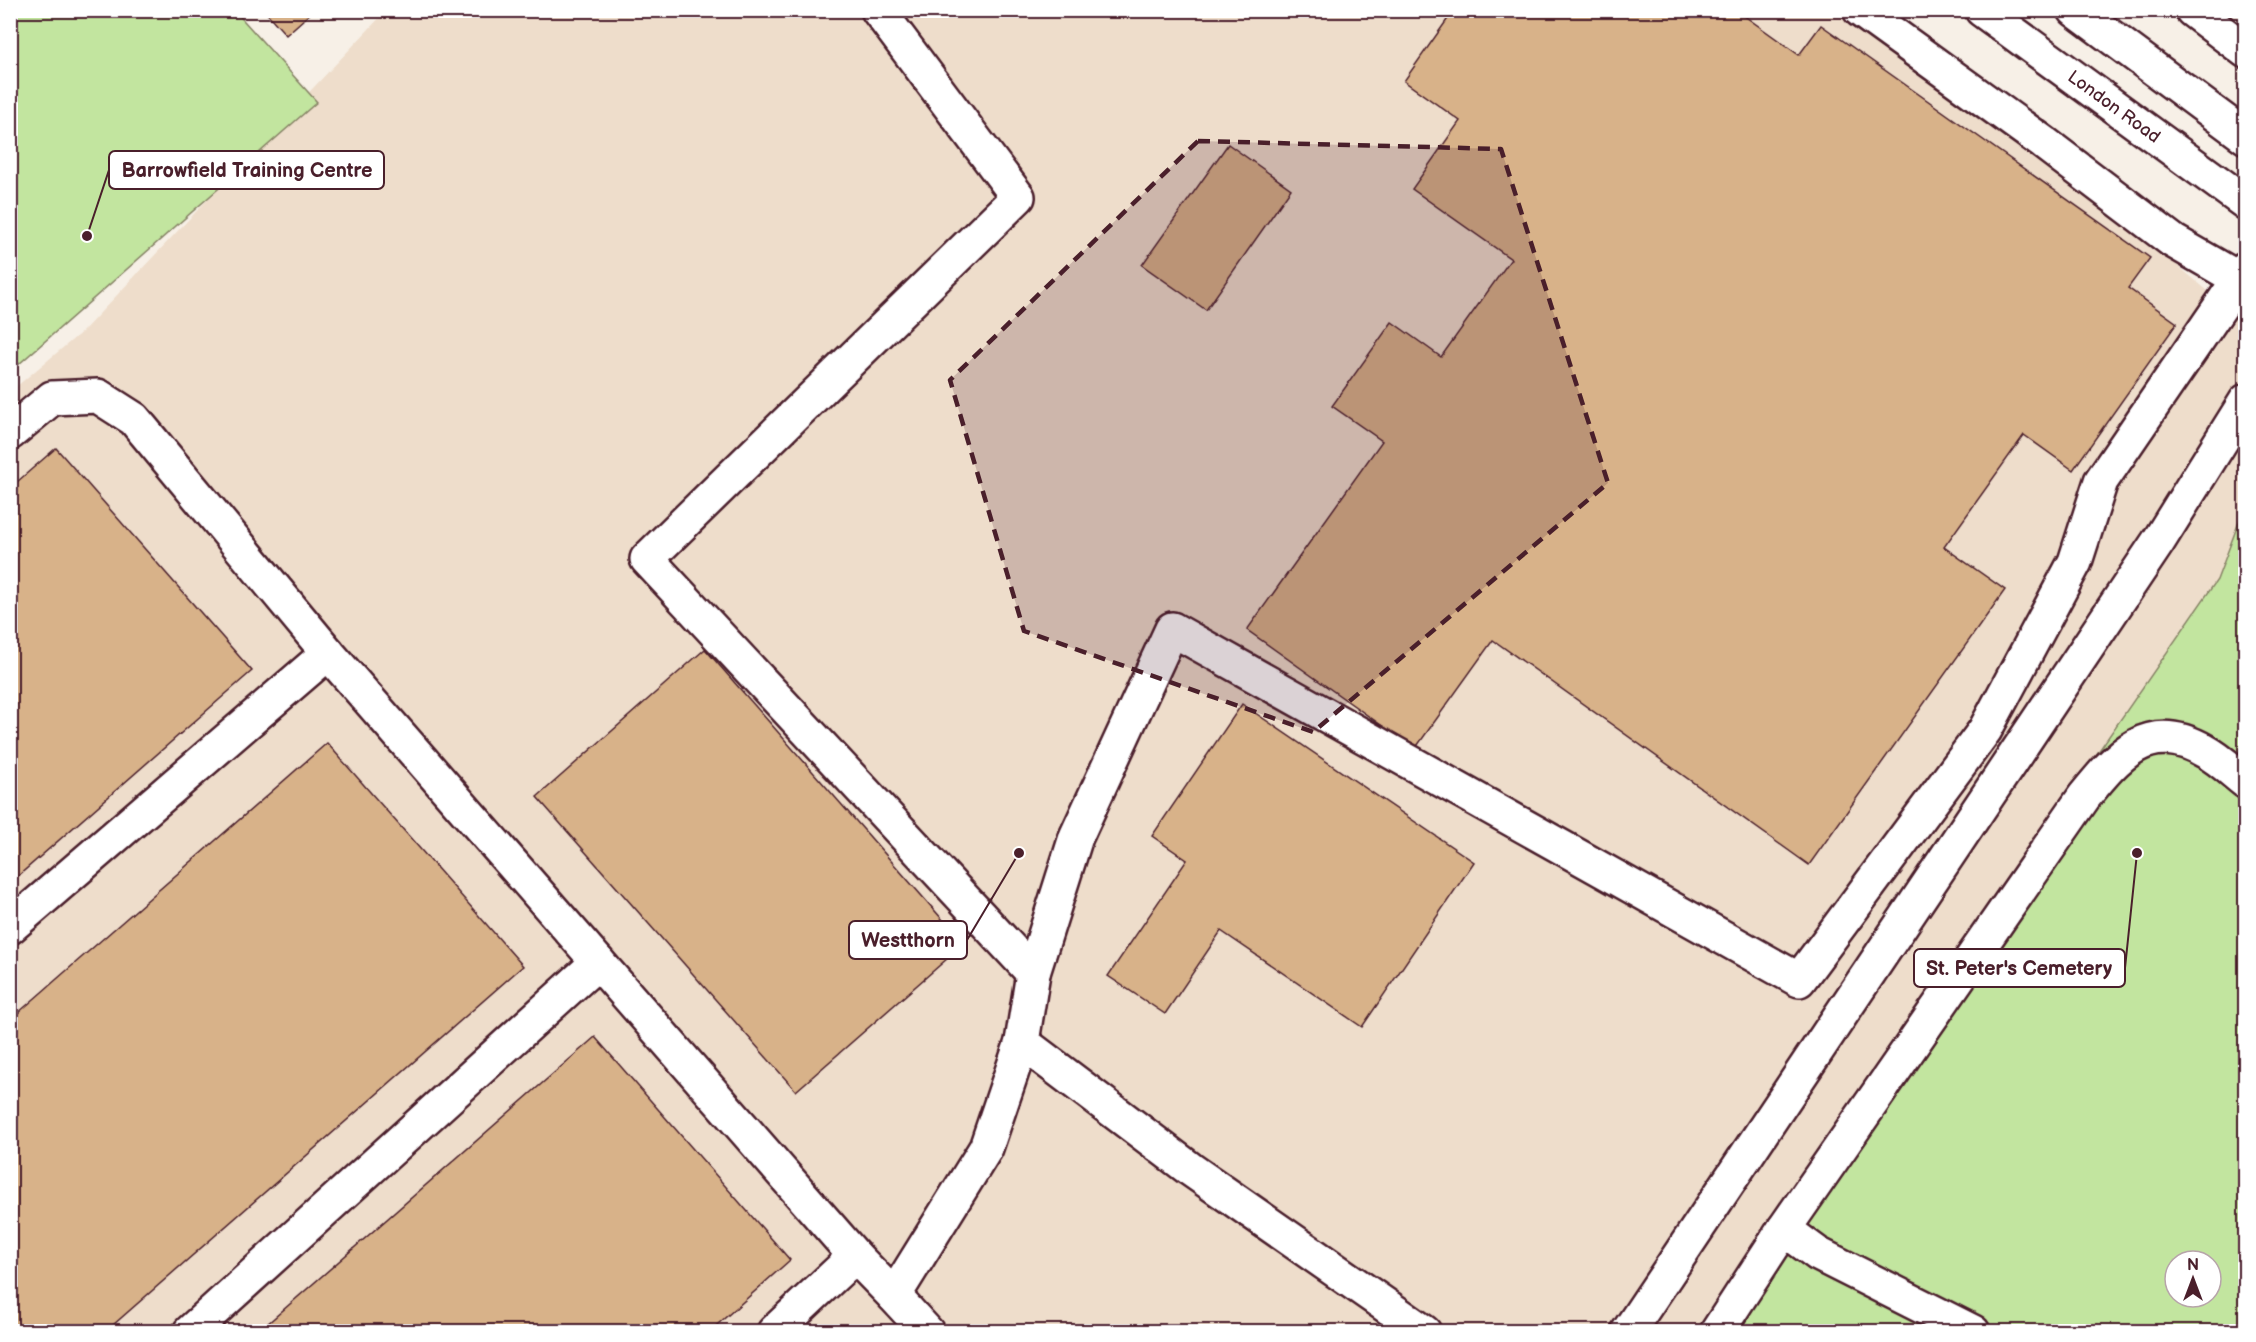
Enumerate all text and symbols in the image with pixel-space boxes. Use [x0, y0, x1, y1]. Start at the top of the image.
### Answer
street label: London Road [2064, 66, 2164, 148]
callout: Barrowfield Training Centre [109, 151, 384, 189]
text: Barrowfield Training Centre [121, 159, 373, 183]
callout: Westthorn [849, 921, 967, 959]
text: Westthorn [861, 929, 955, 953]
callout: St. Peter's Cemetery [1914, 949, 2125, 987]
text: St. Peter's Cemetery [1926, 957, 2113, 981]
north arrow [2163, 1249, 2223, 1309]
text: N [2187, 1256, 2199, 1275]

